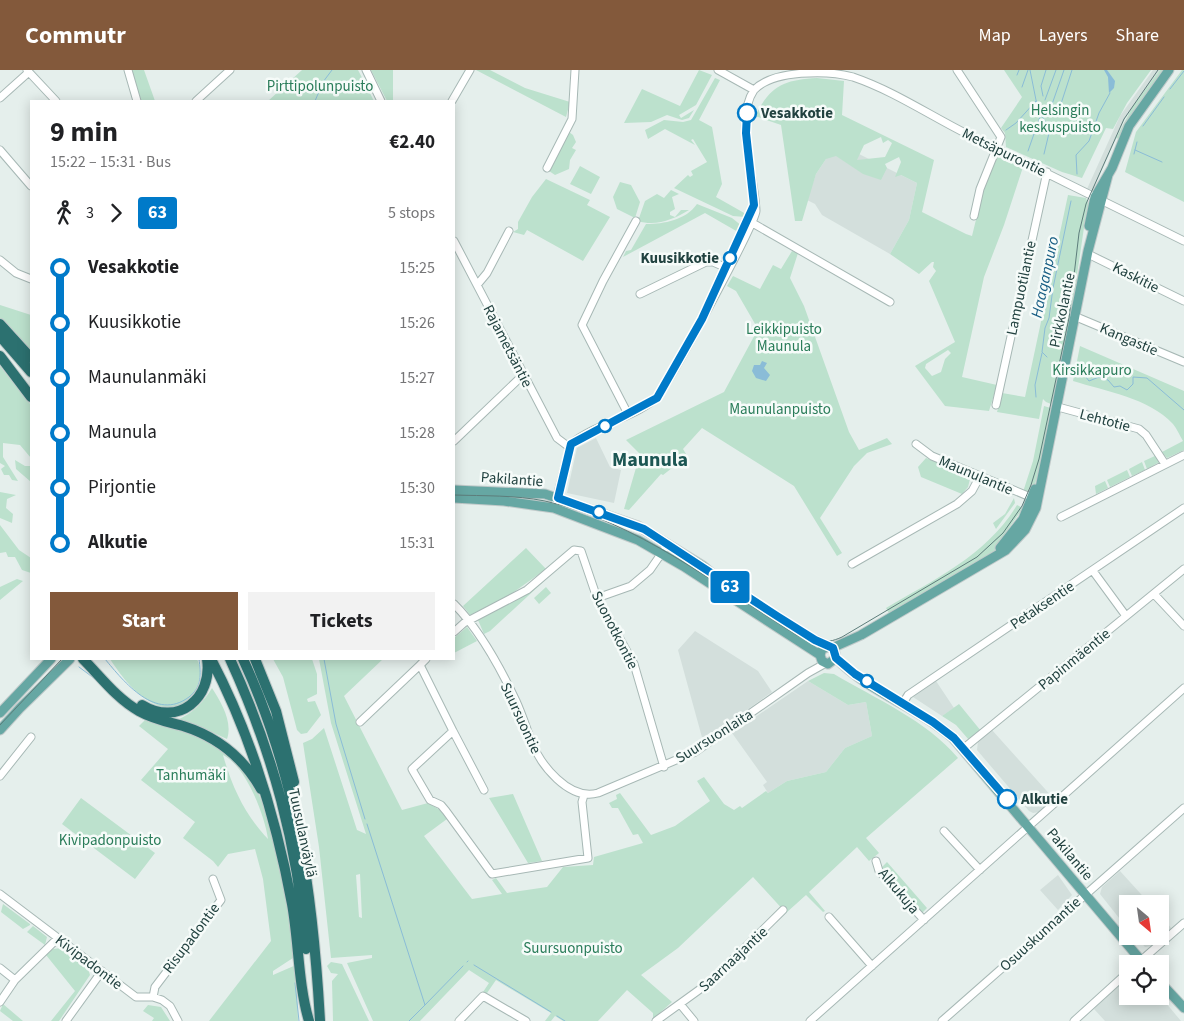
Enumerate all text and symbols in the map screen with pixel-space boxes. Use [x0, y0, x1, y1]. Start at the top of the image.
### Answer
text: Commutr [25, 18, 126, 53]
text: Map [979, 23, 1011, 48]
text: Layers [1039, 23, 1088, 48]
text: Share [1116, 23, 1159, 48]
park label: Pirttipolunpuisto [267, 76, 373, 97]
park label: Helsingin keskuspuisto [1019, 100, 1101, 138]
marker: Vesakkotie [737, 103, 757, 123]
place label: Vesakkotie [760, 103, 833, 124]
text: 9 min [50, 112, 118, 152]
street label: Metsäpurontie [958, 123, 1049, 182]
text: €2.40 [389, 129, 435, 156]
text: 15:22 – 15:31 · Bus [50, 151, 171, 173]
icon: walk [50, 199, 78, 227]
icon: forward [102, 199, 130, 227]
text: 63 [148, 200, 167, 225]
text: 3 [86, 202, 94, 224]
text: 5 stops [388, 202, 435, 224]
water label: Haaganpuro [1026, 234, 1064, 320]
street label: Lampuotilantie [1001, 239, 1042, 337]
place label: Kuusikkotie [641, 248, 719, 269]
marker: Kuusikkotie [723, 251, 737, 265]
text: Vesakkotie [88, 254, 179, 281]
text: 15:25 [399, 257, 435, 279]
street label: Kaskitie [1109, 257, 1163, 298]
street label: Pirkkolantie [1044, 271, 1081, 349]
street label: Rajametsäntie [478, 301, 537, 391]
text: Kuusikkotie [88, 309, 181, 336]
text: 15:26 [399, 312, 435, 334]
street label: Kangastie [1096, 318, 1161, 361]
park label: Leikkipuisto Maunula [746, 319, 822, 357]
park label: Kirsikkapuro [1052, 360, 1132, 381]
text: Maunulanmäki [88, 364, 207, 391]
text: 15:27 [399, 367, 435, 389]
park label: Maunulanpuisto [729, 399, 831, 420]
street label: Lehtotie [1077, 404, 1133, 437]
text: Maunula [88, 419, 157, 446]
unlabelled marker [598, 419, 612, 433]
text: 15:28 [399, 422, 435, 444]
district label: Maunula [612, 446, 688, 474]
street label: Maunulantie [935, 450, 1016, 501]
street label: Pakilantie [480, 467, 544, 492]
text: Pirjontie [88, 474, 156, 501]
text: 15:30 [399, 477, 435, 499]
unlabelled marker [592, 505, 606, 519]
text: Alkutie [88, 529, 148, 556]
text: 15:31 [399, 532, 435, 554]
line badge: 63 [708, 571, 752, 603]
text: 63 [720, 574, 740, 599]
street label: Petaksentie [1006, 576, 1079, 635]
street label: Suonotkontie [586, 588, 643, 673]
button: Start [50, 592, 238, 650]
button: Tickets [248, 592, 435, 650]
street label: Papinmäentie [1034, 624, 1115, 695]
unlabelled marker [860, 674, 874, 688]
street label: Suursuontie [495, 679, 546, 757]
street label: Suursuonlaita [672, 704, 757, 769]
park label: Tanhumäki [156, 765, 226, 786]
street label: Tuusulanväylä [283, 787, 322, 879]
marker: Alkutie [997, 789, 1017, 809]
place label: Alkutie [1020, 789, 1068, 810]
street label: Pakilantie [1042, 824, 1098, 885]
park label: Kivipadonpuisto [59, 830, 161, 851]
street label: Alkukuja [873, 864, 924, 919]
street label: Osuuskunnantie [995, 892, 1085, 977]
north arrow [1119, 895, 1169, 945]
map controls [1119, 895, 1169, 1005]
street label: Risupadontie [158, 899, 225, 978]
street label: Saarnaajantie [694, 922, 772, 997]
street label: Kivipadontie [51, 930, 127, 995]
park label: Suursuonpuisto [523, 938, 623, 959]
button: locate [1119, 955, 1169, 1005]

